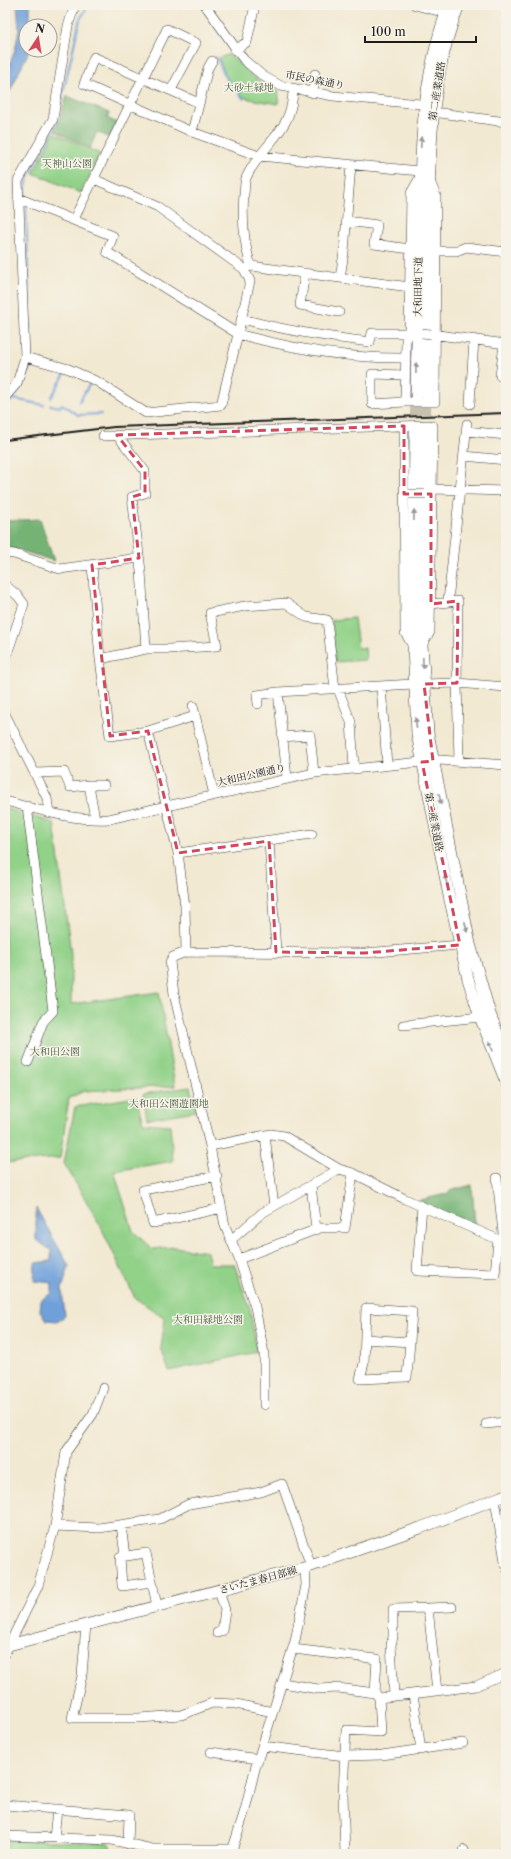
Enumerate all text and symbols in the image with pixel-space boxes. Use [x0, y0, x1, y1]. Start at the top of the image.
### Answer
north arrow [18, 18, 58, 58]
scale bar [365, 18, 476, 44]
text: N [34, 20, 47, 36]
text: 100 m [371, 24, 406, 39]
street label: 第二産業道路 [426, 60, 448, 122]
street label: 市民の森通り [284, 68, 346, 92]
park label: 大砂土緑地 [224, 81, 274, 94]
one-way arrow [417, 136, 424, 148]
park label: 天神山公園 [42, 157, 92, 170]
street label: 大和田地下道 [411, 257, 425, 317]
one-way arrow [413, 361, 419, 374]
one-way arrow [411, 508, 417, 521]
one-way arrow [420, 657, 426, 670]
one-way arrow [413, 717, 419, 729]
street label: 大和田公園通り [215, 761, 287, 789]
street label: 第二産業道路 [422, 791, 446, 853]
one-way arrow [437, 793, 443, 805]
one-way arrow [442, 874, 448, 886]
one-way arrow [463, 920, 469, 933]
one-way arrow [487, 1039, 493, 1051]
park label: 大和田公園 [30, 1045, 80, 1058]
park label: 大和田公園遊園地 [129, 1097, 209, 1110]
park label: 大和田緑地公園 [173, 1313, 243, 1326]
street label: さいたま春日部線 [218, 1563, 298, 1597]

